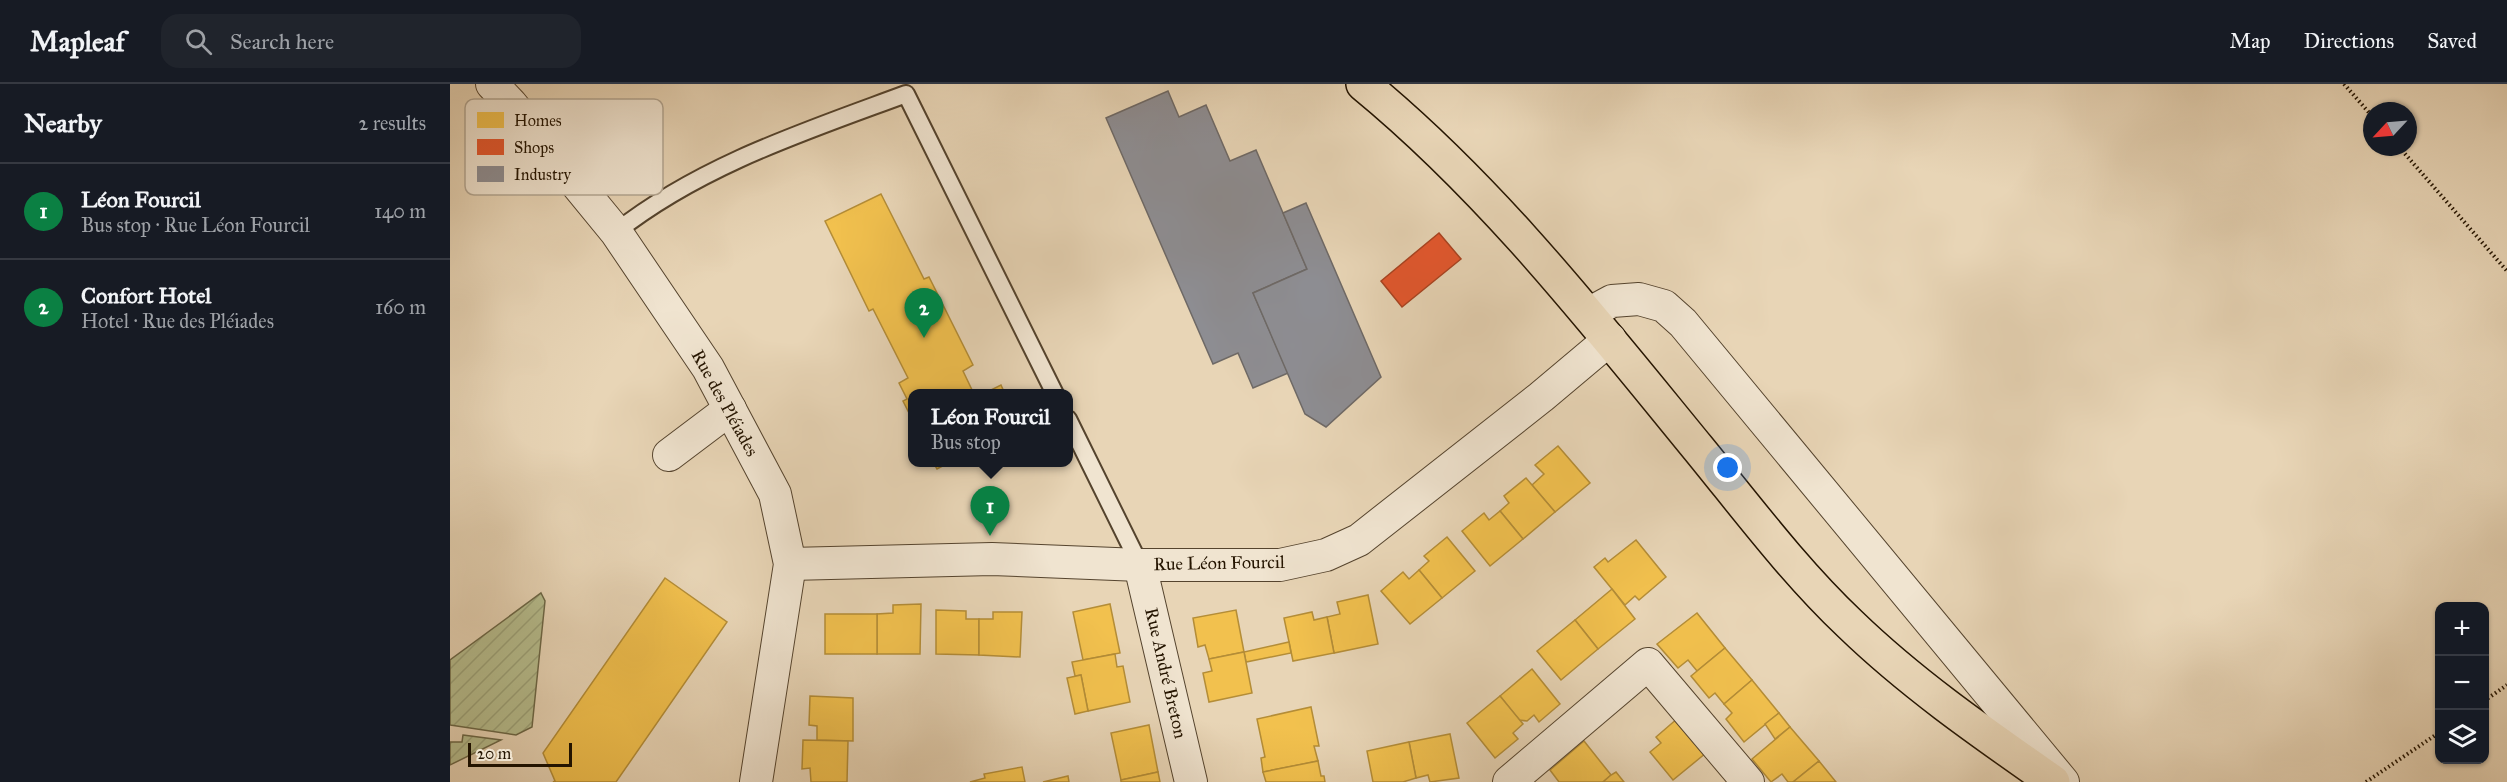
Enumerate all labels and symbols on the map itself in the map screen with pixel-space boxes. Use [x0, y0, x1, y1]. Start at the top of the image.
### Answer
legend [465, 99, 663, 195]
north arrow [2363, 102, 2417, 156]
text: Homes [514, 111, 562, 130]
text: Shops [514, 138, 554, 157]
text: Industry [514, 165, 572, 184]
pin: 2 [904, 288, 944, 338]
street label: Rue des Pléiades [687, 346, 763, 460]
your location [1713, 453, 1742, 482]
pin: 1 [970, 486, 1010, 536]
street label: Rue Léon Fourcil [1153, 551, 1285, 575]
street label: Rue André Breton [1140, 605, 1192, 741]
scale bar [468, 740, 572, 768]

